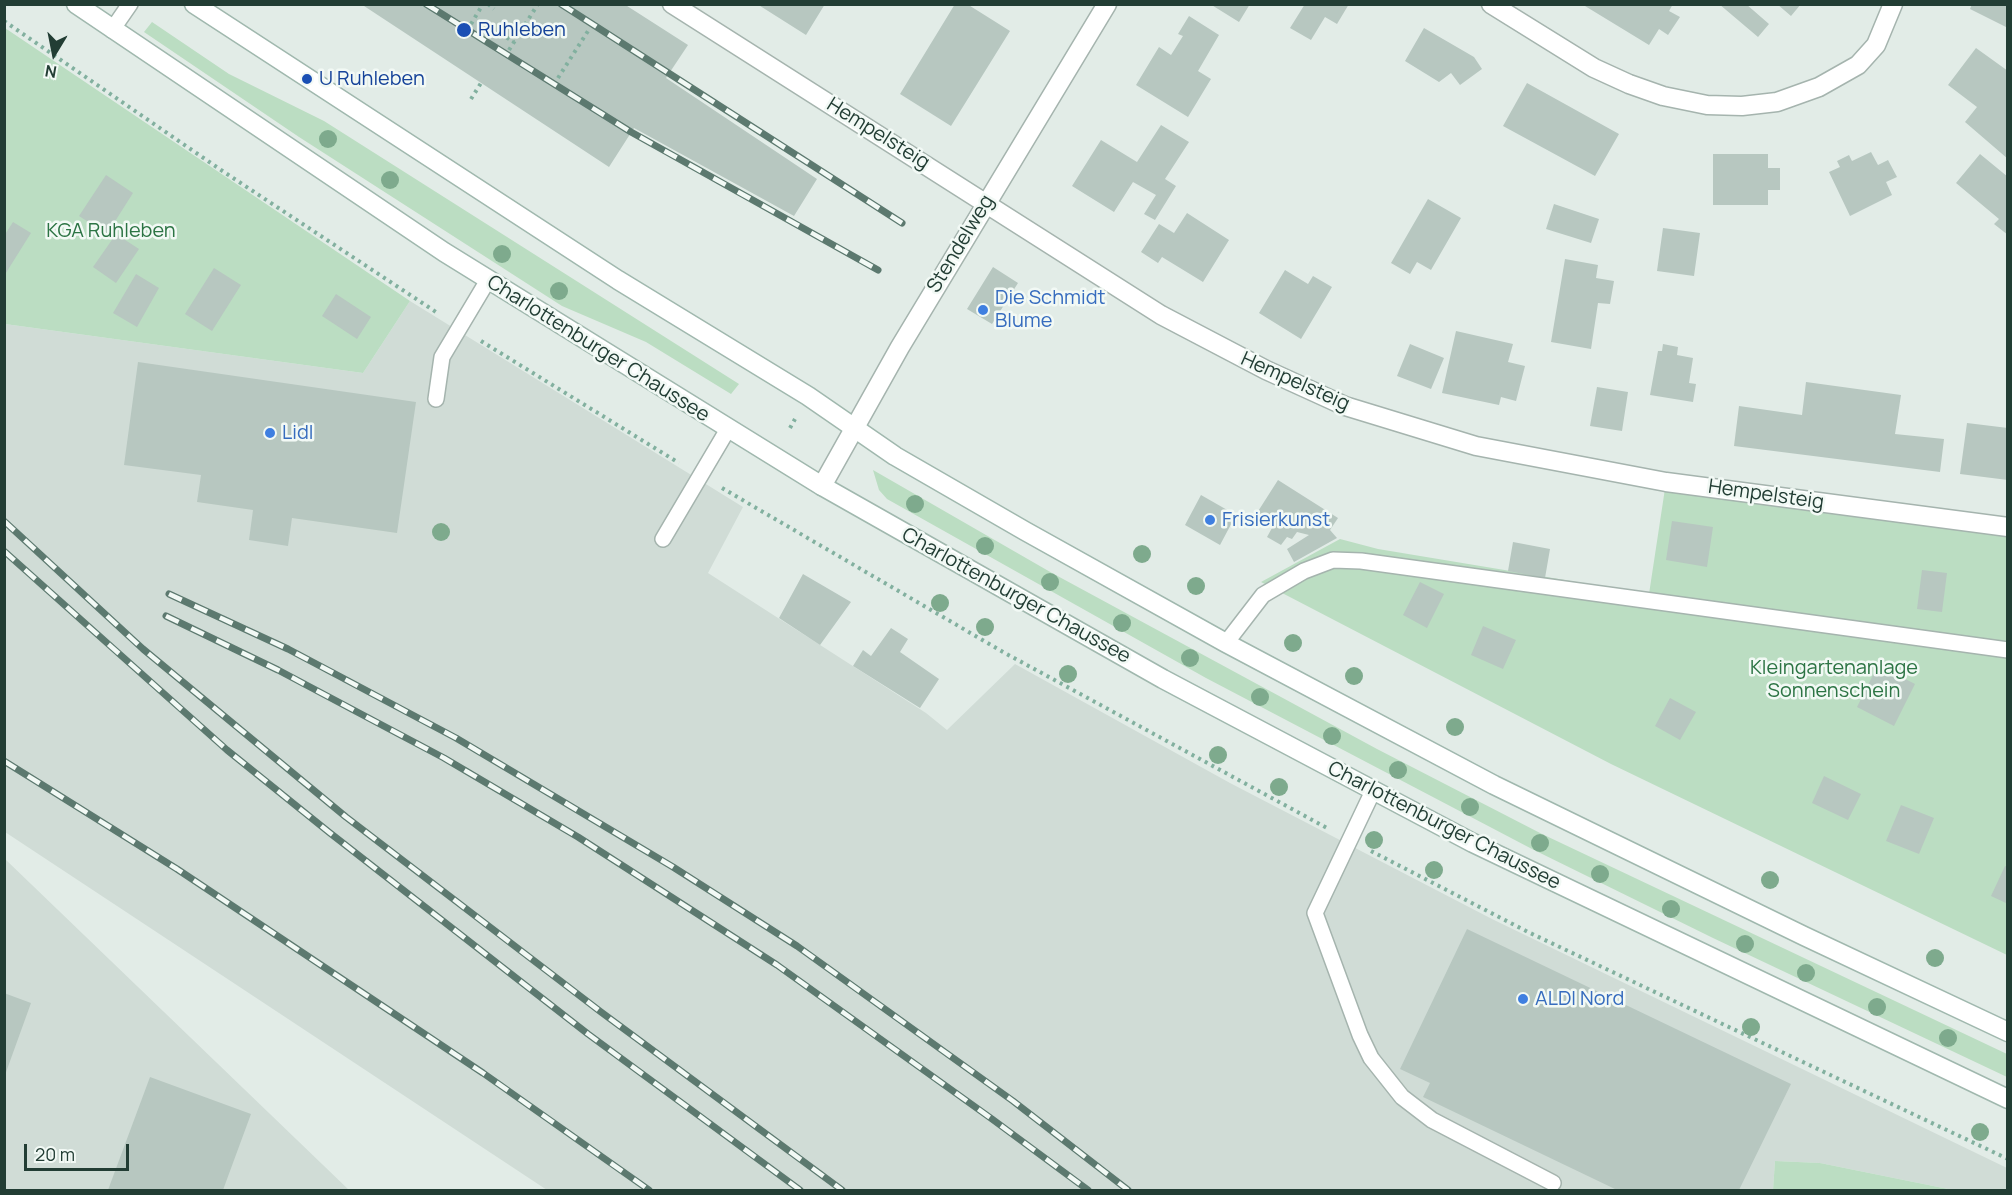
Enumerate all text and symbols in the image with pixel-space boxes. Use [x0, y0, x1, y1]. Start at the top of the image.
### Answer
place label: Ruhleben [478, 18, 566, 42]
marker: Ruhleben [455, 21, 473, 39]
north arrow [24, 24, 84, 84]
text: N [43, 60, 58, 84]
place label: U Ruhleben [319, 67, 425, 91]
marker: U Ruhleben [300, 72, 314, 86]
street label: Hempelsteig [822, 93, 934, 175]
street label: Stendelweg [922, 191, 1000, 297]
park label: KGA Ruhleben [46, 219, 176, 243]
street label: Charlottenburger Chaussee [482, 270, 714, 428]
place label: Die Schmidt Blume [995, 286, 1106, 333]
marker: Die Schmidt Blume [976, 303, 990, 317]
street label: Hempelsteig [1237, 347, 1353, 417]
place label: Lidl [282, 421, 313, 445]
marker: Lidl [263, 426, 277, 440]
street label: Hempelsteig [1707, 475, 1825, 515]
place label: Frisierkunst [1222, 508, 1330, 532]
marker: Frisierkunst [1203, 513, 1217, 527]
street label: Charlottenburger Chaussee [897, 523, 1135, 669]
park label: Kleingartenanlage Sonnenschein [1750, 656, 1918, 703]
street label: Charlottenburger Chaussee [1324, 757, 1564, 895]
place label: ALDI Nord [1535, 987, 1624, 1011]
marker: ALDI Nord [1516, 992, 1530, 1006]
scale bar [27, 1132, 132, 1170]
text: 20 m [35, 1142, 75, 1166]

